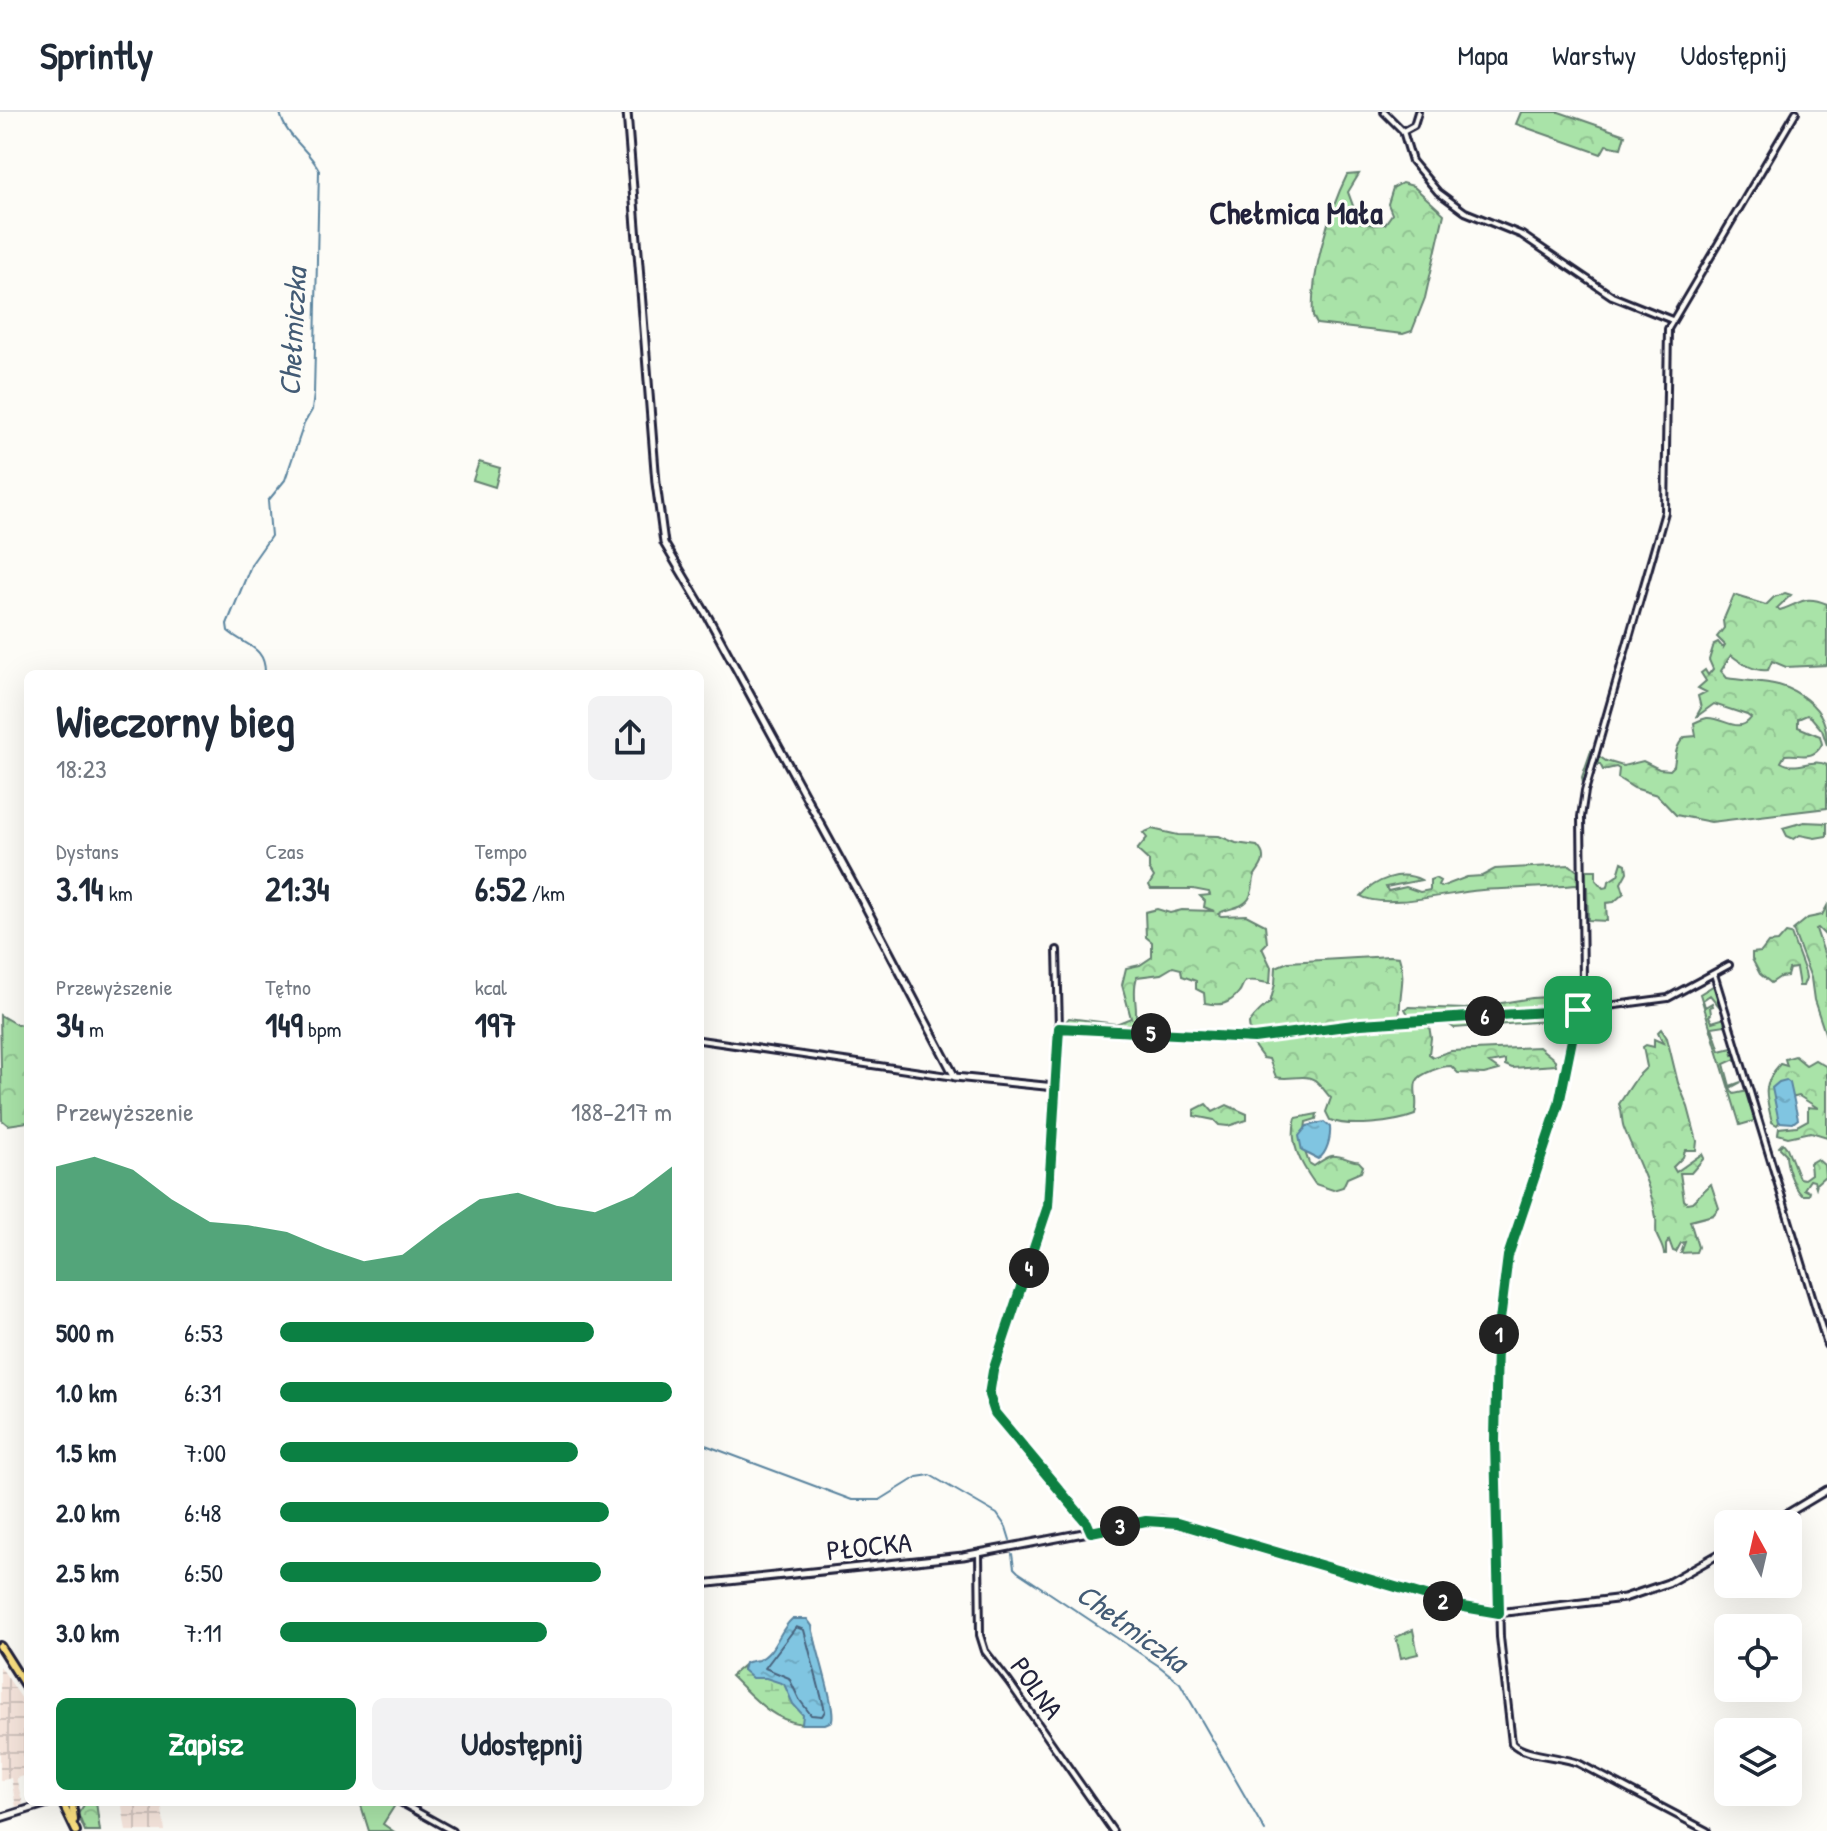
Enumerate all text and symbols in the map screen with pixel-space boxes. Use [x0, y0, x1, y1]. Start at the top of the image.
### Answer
text: Sprintly [40, 29, 153, 81]
text: Mapa [1458, 36, 1508, 74]
text: Warstwy [1552, 36, 1636, 74]
text: Udostępnij [1680, 36, 1787, 74]
district label: Chełmica Mała [1209, 191, 1383, 234]
water label: Chełmiczka [269, 264, 315, 397]
text: Wieczorny bieg [56, 691, 295, 751]
button: share [588, 696, 672, 780]
text: 18:23 [56, 751, 107, 786]
text: Dystans [56, 836, 119, 866]
text: Czas [265, 836, 304, 866]
text: Tempo [475, 836, 527, 866]
text: 3.14 [56, 866, 104, 912]
text: 21:34 [265, 866, 329, 912]
text: 6:52 [475, 866, 526, 912]
text: km [104, 878, 133, 908]
text: /km [526, 878, 565, 908]
text: Przewyższenie [56, 972, 172, 1002]
text: Tętno [265, 972, 311, 1002]
text: kcal [475, 972, 507, 1002]
pin [1544, 976, 1612, 1044]
icon: arrive [1556, 988, 1600, 1032]
pin: 6 [1465, 996, 1505, 1036]
text: 6 [1481, 1001, 1489, 1031]
text: 34 [56, 1002, 84, 1048]
text: 149 [265, 1002, 303, 1048]
text: 197 [475, 1002, 516, 1048]
pin: 5 [1131, 1013, 1171, 1053]
text: m [84, 1014, 104, 1044]
text: bpm [303, 1014, 341, 1044]
text: 5 [1146, 1018, 1156, 1048]
text: Przewyższenie [56, 1094, 194, 1129]
text: 188–217 m [571, 1094, 672, 1129]
pin: 4 [1009, 1248, 1049, 1288]
text: 4 [1025, 1253, 1033, 1283]
pin: 1 [1479, 1314, 1519, 1354]
text: 500 m [56, 1315, 114, 1350]
text: 6:53 [184, 1315, 223, 1350]
text: 1 [1495, 1319, 1503, 1349]
text: 1.0 km [56, 1375, 117, 1410]
text: 6:31 [184, 1375, 222, 1410]
text: 1.5 km [56, 1435, 116, 1470]
text: 7:00 [184, 1435, 226, 1470]
text: 2.0 km [56, 1495, 120, 1530]
text: 6:48 [184, 1495, 221, 1530]
pin: 3 [1100, 1506, 1140, 1546]
north arrow [1714, 1510, 1802, 1598]
map controls [1714, 1510, 1802, 1806]
text: 3 [1115, 1511, 1125, 1541]
street label: PŁOCKA [825, 1523, 914, 1569]
text: 2.5 km [56, 1555, 119, 1590]
text: 6:50 [184, 1555, 223, 1590]
water label: Chełmiczka [1069, 1573, 1199, 1683]
pin: 2 [1423, 1581, 1463, 1621]
text: 2 [1438, 1586, 1448, 1616]
button: locate [1714, 1614, 1802, 1702]
text: 3.0 km [56, 1615, 119, 1650]
text: 7:11 [184, 1615, 222, 1650]
street label: POLNA [1002, 1649, 1073, 1727]
button: Zapisz [56, 1698, 356, 1790]
button: Udostępnij [372, 1698, 672, 1790]
button: layers [1714, 1718, 1802, 1806]

